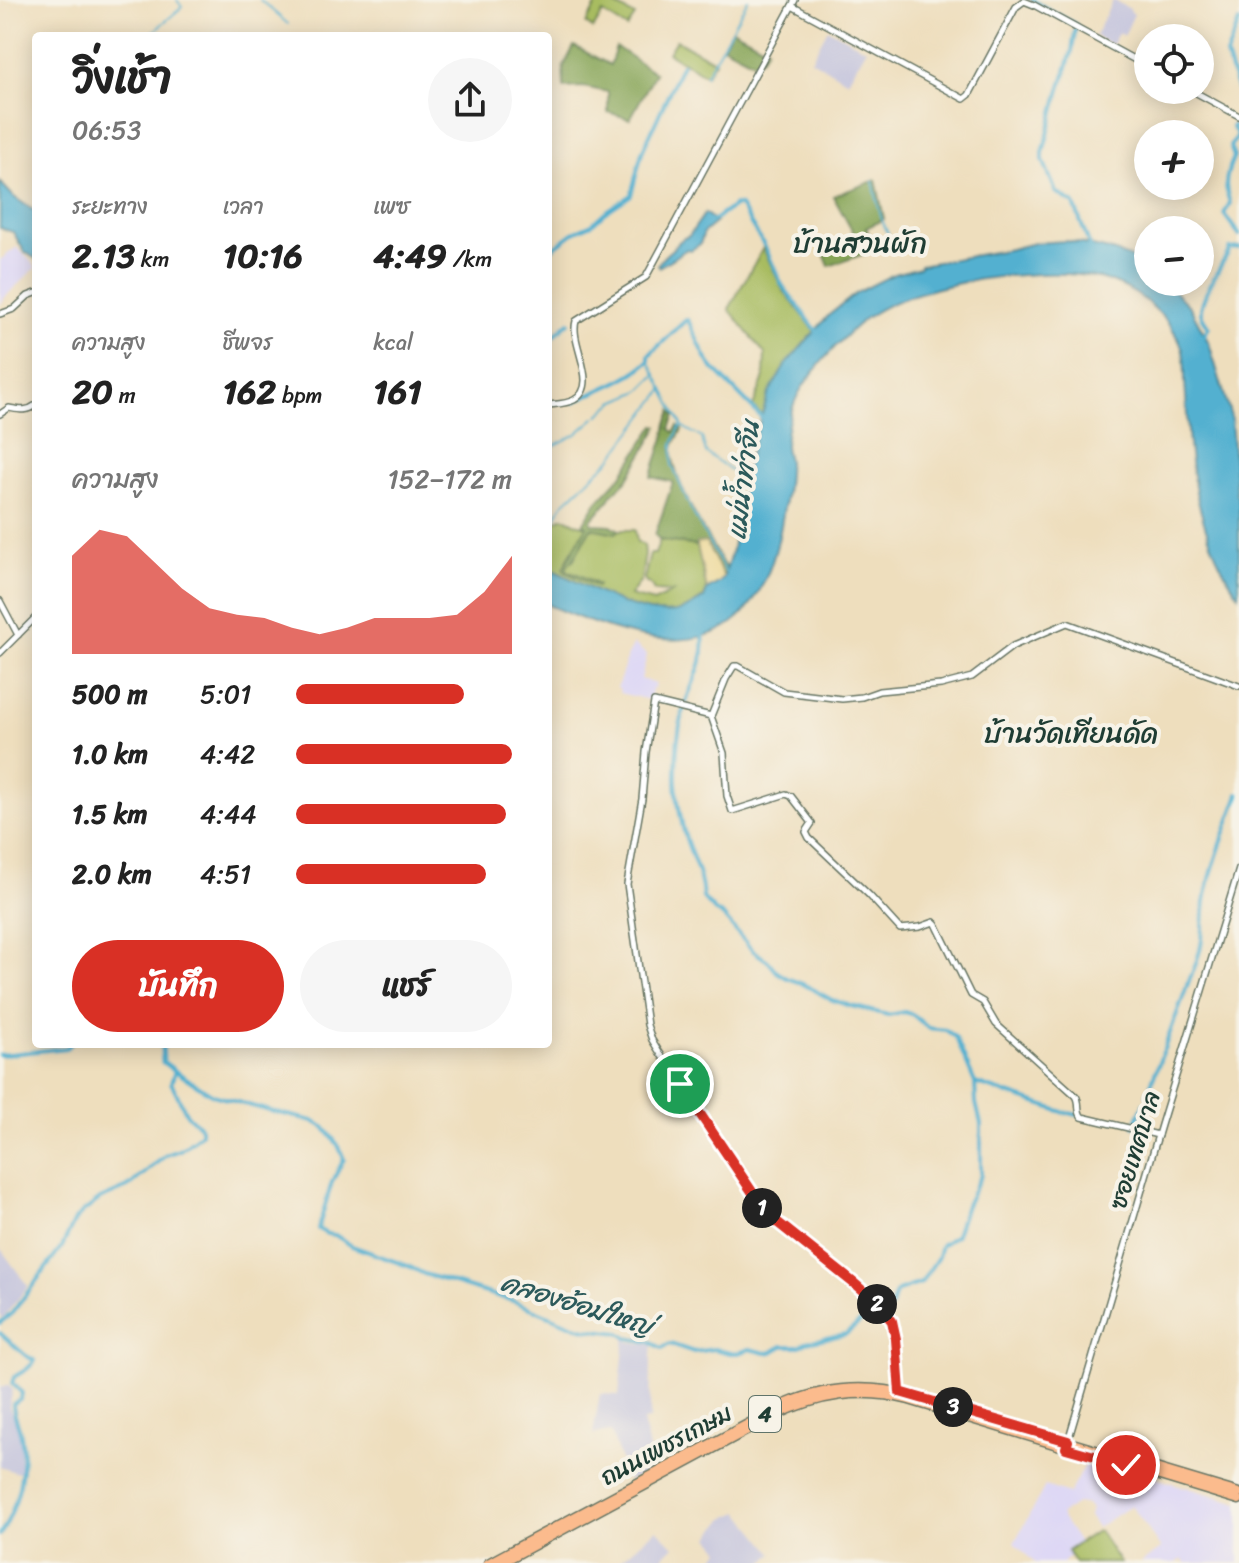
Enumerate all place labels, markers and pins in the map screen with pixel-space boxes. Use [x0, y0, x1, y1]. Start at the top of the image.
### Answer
pin [646, 1050, 714, 1118]
pin: 1 [742, 1188, 782, 1228]
pin: 2 [857, 1284, 897, 1324]
pin: 3 [933, 1387, 973, 1427]
pin [1092, 1431, 1160, 1499]

